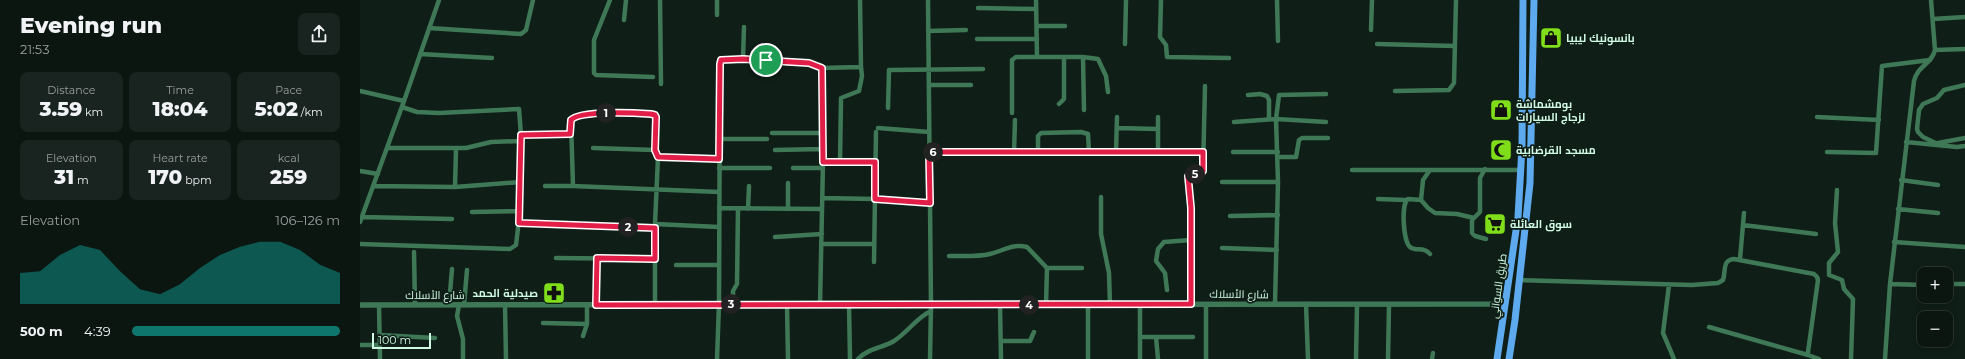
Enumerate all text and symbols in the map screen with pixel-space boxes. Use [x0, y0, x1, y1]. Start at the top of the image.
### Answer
text: Evening run [20, 12, 162, 39]
button: share [298, 13, 340, 55]
shop icon: بانسونيك ليبيا [1538, 25, 1564, 51]
place label: بانسونيك ليبيا [1566, 31, 1635, 46]
text: 21:53 [20, 41, 49, 57]
pin [749, 43, 783, 77]
icon: arrive [755, 49, 777, 71]
text: Distance [47, 83, 95, 97]
text: Time [166, 83, 194, 97]
text: Pace [275, 83, 302, 97]
text: 3.59 [39, 97, 82, 121]
text: 18:04 [153, 97, 207, 121]
text: 5:02 [255, 97, 298, 121]
shop icon: بومشماشة لزجاج السيارات [1488, 97, 1514, 123]
place label: بومشماشة لزجاج السيارات [1516, 97, 1585, 125]
pin: 1 [596, 103, 616, 123]
text: km [82, 105, 103, 119]
text: /km [298, 105, 323, 119]
text: 1 [604, 106, 608, 120]
mosque icon: مسجد القرضابية [1488, 137, 1514, 163]
pin: 6 [923, 142, 943, 162]
place label: مسجد القرضابية [1516, 143, 1596, 157]
text: 6 [929, 145, 937, 159]
text: Elevation [46, 151, 97, 165]
text: Heart rate [152, 151, 208, 165]
text: kcal [278, 151, 300, 165]
pin: 5 [1185, 164, 1205, 184]
text: 31 [54, 165, 74, 189]
text: 170 [148, 165, 182, 189]
text: 259 [270, 165, 307, 189]
text: 5 [1192, 167, 1198, 181]
text: m [74, 173, 89, 187]
text: bpm [182, 173, 212, 187]
supermarket icon: سوق العائلة [1482, 211, 1508, 237]
text: Elevation [20, 212, 80, 228]
text: 106–126 m [275, 212, 340, 228]
pin: 2 [618, 217, 638, 237]
place label: سوق العائلة [1510, 217, 1572, 232]
text: 2 [625, 220, 631, 234]
street label: طريق السواني [1487, 253, 1511, 320]
map controls [1917, 267, 1953, 347]
button: + [1917, 267, 1953, 303]
pharmacy icon: صيدلية الحمد [541, 280, 567, 306]
place label: صيدلية الحمد [473, 286, 538, 300]
street label: شارع الأسلاك [1209, 286, 1269, 303]
street label: شارع الأسلاك [405, 288, 465, 303]
pin: 3 [721, 294, 741, 314]
pin: 4 [1019, 295, 1039, 315]
text: 3 [728, 297, 734, 311]
text: 4 [1025, 298, 1033, 312]
button: − [1917, 311, 1953, 347]
text: 500 m [20, 323, 63, 339]
text: 4:39 [84, 323, 111, 339]
scale bar [372, 331, 431, 350]
text: 100 m [378, 333, 411, 347]

